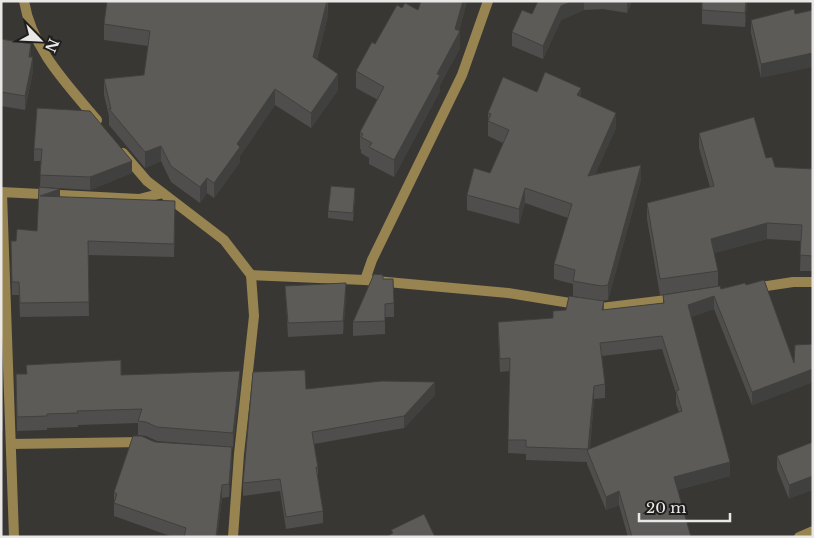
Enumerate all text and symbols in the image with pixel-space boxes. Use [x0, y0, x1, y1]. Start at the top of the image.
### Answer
north arrow [15, 15, 65, 65]
text: N [41, 36, 63, 55]
scale bar [639, 490, 730, 522]
text: 20 m [646, 498, 686, 517]

